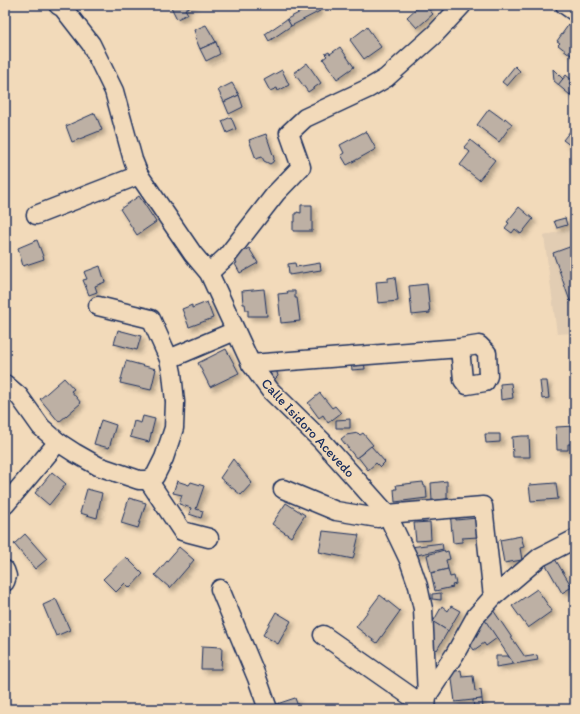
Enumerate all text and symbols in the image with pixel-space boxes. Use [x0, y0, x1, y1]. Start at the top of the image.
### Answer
street label: Calle Isidoro Acevedo [258, 375, 358, 481]

